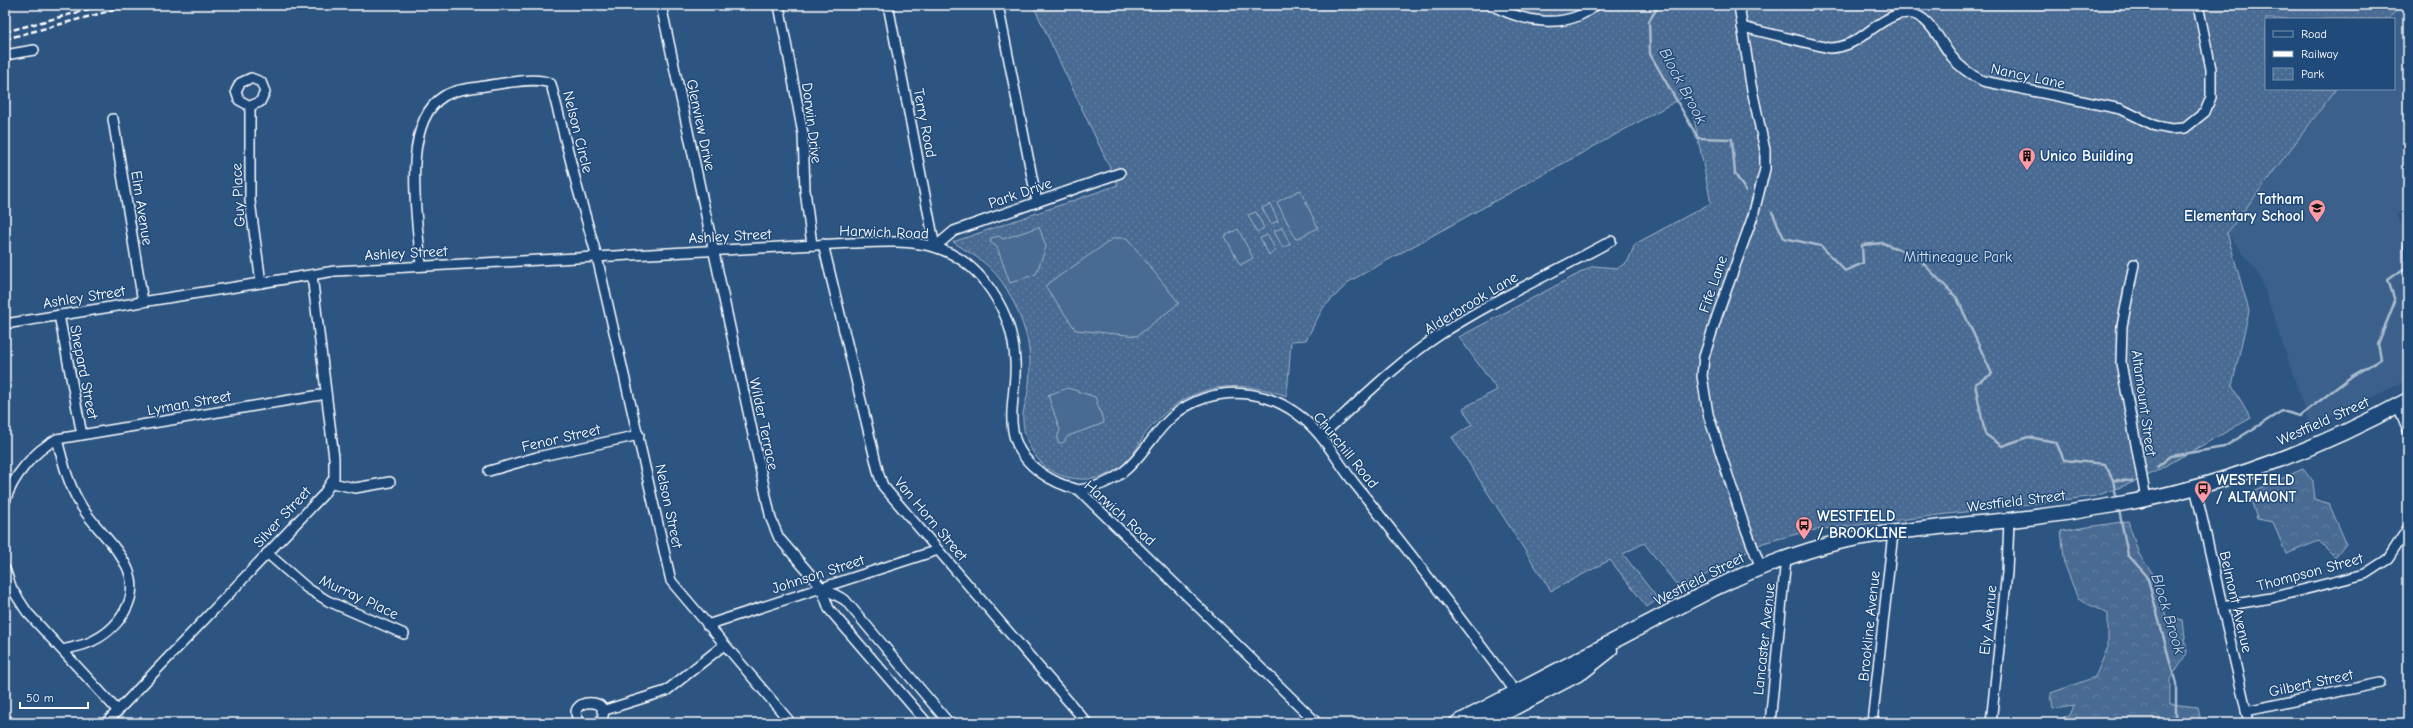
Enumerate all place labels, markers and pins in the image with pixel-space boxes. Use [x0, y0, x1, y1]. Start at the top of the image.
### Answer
building icon: Unico Building [2017, 146, 2037, 171]
place label: Unico Building [2040, 147, 2134, 165]
place label: Tatham Elementary School [2184, 190, 2304, 225]
school or university icon: Tatham Elementary School [2307, 198, 2327, 223]
place label: WESTFIELD / ALTAMONT [2216, 471, 2297, 506]
bus stop icon: WESTFIELD / ALTAMONT [2193, 479, 2213, 504]
place label: WESTFIELD / BROOKLINE [1817, 507, 1907, 542]
bus stop icon: WESTFIELD / BROOKLINE [1794, 515, 1814, 540]

